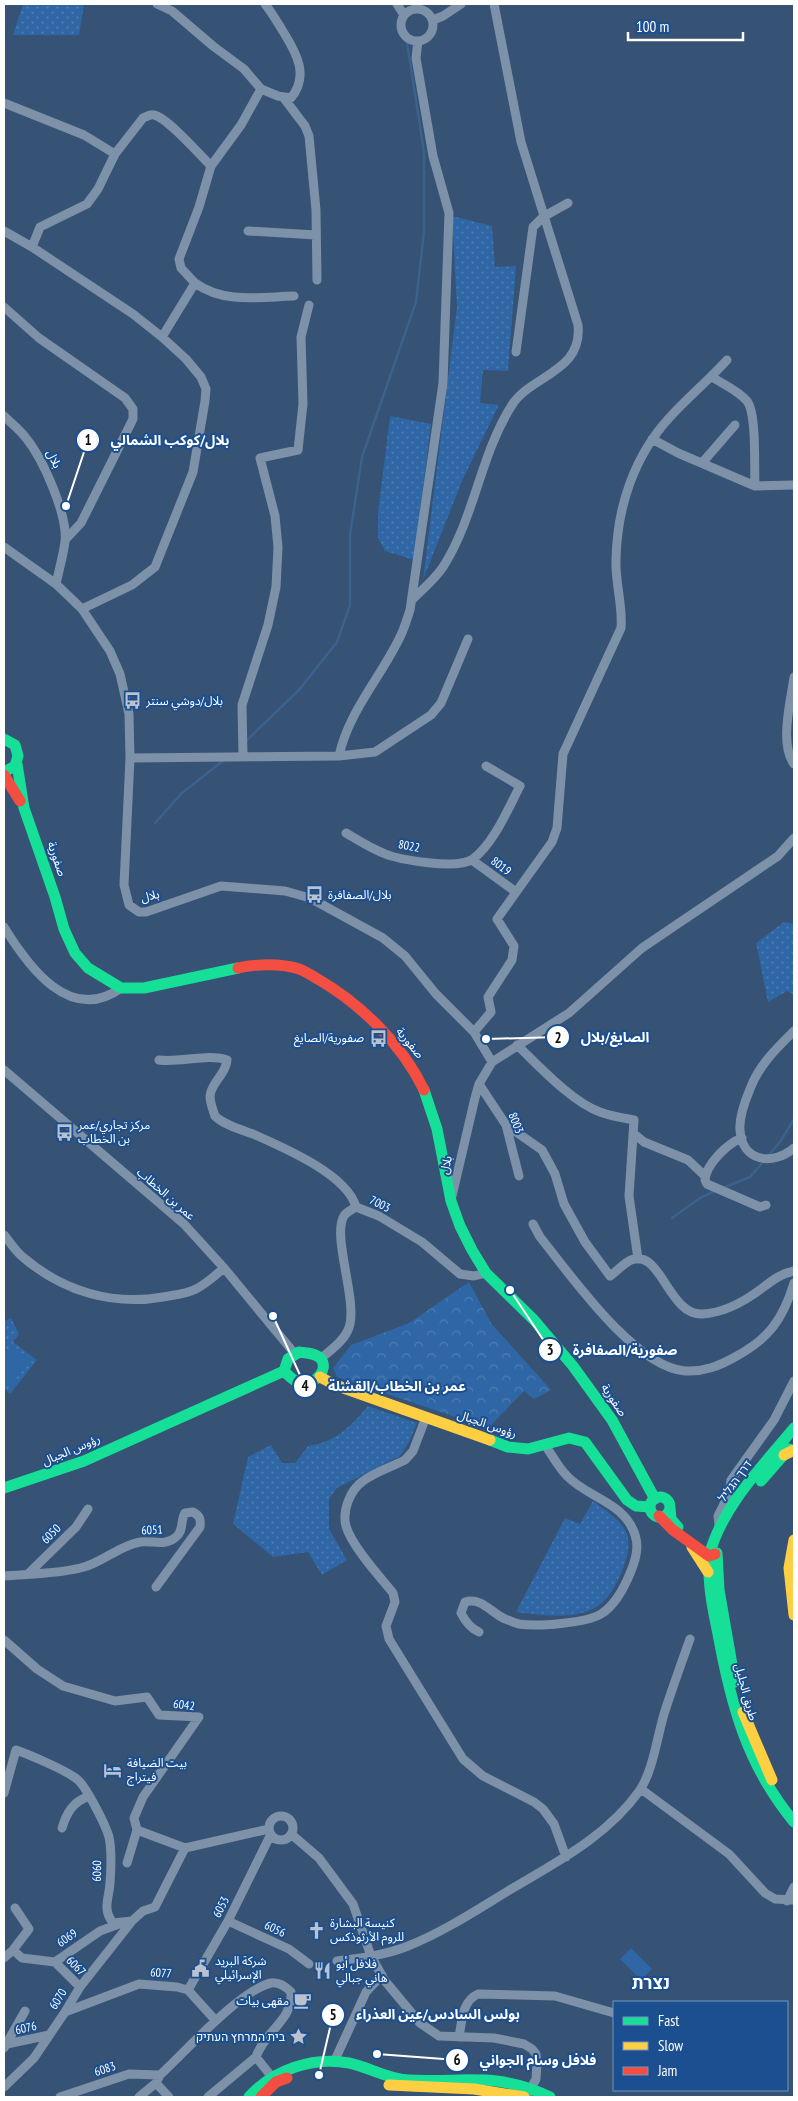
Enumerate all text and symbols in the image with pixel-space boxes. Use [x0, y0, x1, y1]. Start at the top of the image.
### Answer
scale bar [628, 10, 743, 42]
text: 100 m [636, 17, 669, 36]
callout: بلال/كوكب الشمالي [76, 426, 240, 455]
text: 1 [84, 430, 92, 449]
text: بلال/كوكب الشمالي [111, 431, 229, 451]
street label: بلال [44, 447, 65, 471]
bus stop icon: بلال/دوشي سنتر [122, 691, 142, 711]
place label: بلال/دوشي سنتر [145, 693, 223, 711]
street label: 8022 [397, 836, 421, 855]
street label: صفورية [44, 839, 70, 878]
street label: 8019 [488, 853, 514, 878]
bus stop icon: بلال/الصفافرة [304, 885, 324, 905]
street label: بلال [139, 886, 161, 905]
place label: بلال/الصفافرة [328, 887, 392, 902]
callout: الصايغ/بلال [546, 1023, 659, 1052]
street label: صفورية [393, 1024, 428, 1061]
bus stop icon: صفورية/الصايغ [368, 1028, 388, 1048]
text: 2 [554, 1028, 562, 1047]
text: الصايغ/بلال [581, 1028, 650, 1047]
place label: صفورية/الصايغ [294, 1030, 364, 1047]
street label: 8003 [505, 1110, 527, 1136]
place label: مركز تجاري/عمر بن الخطاب [77, 1117, 150, 1146]
bus stop icon: مركز تجاري/عمر بن الخطاب [54, 1122, 74, 1142]
street label: بلال [436, 1154, 455, 1176]
street label: عمر بن الخطاب [134, 1164, 199, 1223]
street label: 7003 [367, 1192, 393, 1215]
callout: صفورية/الصفافرة [537, 1335, 687, 1364]
text: 3 [546, 1340, 554, 1359]
text: صفورية/الصفافرة [573, 1341, 678, 1359]
callout: عمر بن الخطاب/القشلة [293, 1371, 476, 1400]
text: 4 [301, 1376, 309, 1395]
text: عمر بن الخطاب/القشلة [328, 1377, 466, 1395]
street label: صفورية [598, 1381, 631, 1419]
street label: رؤوس الجبال [456, 1406, 519, 1441]
street label: رؤوس الجبال [39, 1431, 102, 1469]
street label: דרך הגליל [714, 1457, 755, 1505]
street label: 6050 [38, 1521, 64, 1547]
street label: 6051 [141, 1521, 163, 1538]
street label: طريق الجليل [731, 1662, 761, 1722]
street label: 6042 [172, 1696, 196, 1713]
place label: بيت الضيافة فيتراج [127, 1755, 187, 1786]
hotel icon: بيت الضيافة فيتراج [103, 1760, 123, 1780]
street label: 6060 [89, 1860, 104, 1882]
street label: 6053 [209, 1894, 232, 1920]
place label: كنيسة البشارة للروم الأرثوذكس [330, 1915, 404, 1946]
street label: 6056 [262, 1917, 288, 1940]
church icon: كنيسة البشارة للروم الأرثوذكس [306, 1920, 326, 1940]
street label: 6069 [54, 1925, 80, 1950]
street label: 6067 [63, 1953, 89, 1979]
place label: شركة البريد الإسرائيلي [215, 1953, 266, 1985]
place label: فلافل أبو هاني جبالي [336, 1956, 388, 1988]
public building icon: شركة البريد الإسرائيلي [191, 1958, 211, 1978]
restaurant icon: فلافل أبو هاني جبالي [312, 1961, 332, 1981]
street label: 6077 [150, 1964, 172, 1981]
district label: נצרת [632, 1971, 670, 1994]
street label: 6070 [46, 1986, 70, 2012]
cafe icon: مقهى بيات [293, 1991, 313, 2011]
place label: مقهى بيات [236, 1993, 289, 2008]
callout: بولس السادس/عين العذراء [321, 2000, 530, 2029]
legend [613, 2001, 788, 2091]
text: 5 [329, 2005, 337, 2024]
text: بولس السادس/عين العذراء [356, 2005, 520, 2023]
text: Fast [658, 2011, 679, 2030]
street label: 6076 [14, 2018, 38, 2037]
place icon: בית המרחץ העתיק [289, 2027, 309, 2047]
place label: בית המרחץ העתיק [196, 2029, 286, 2044]
text: Slow [658, 2036, 683, 2055]
callout: فلافل وسام الجواني [445, 2046, 606, 2075]
text: 6 [453, 2050, 461, 2069]
text: فلافل وسام الجواني [480, 2051, 596, 2071]
street label: 6083 [92, 2058, 117, 2079]
text: Jam [657, 2061, 677, 2080]

